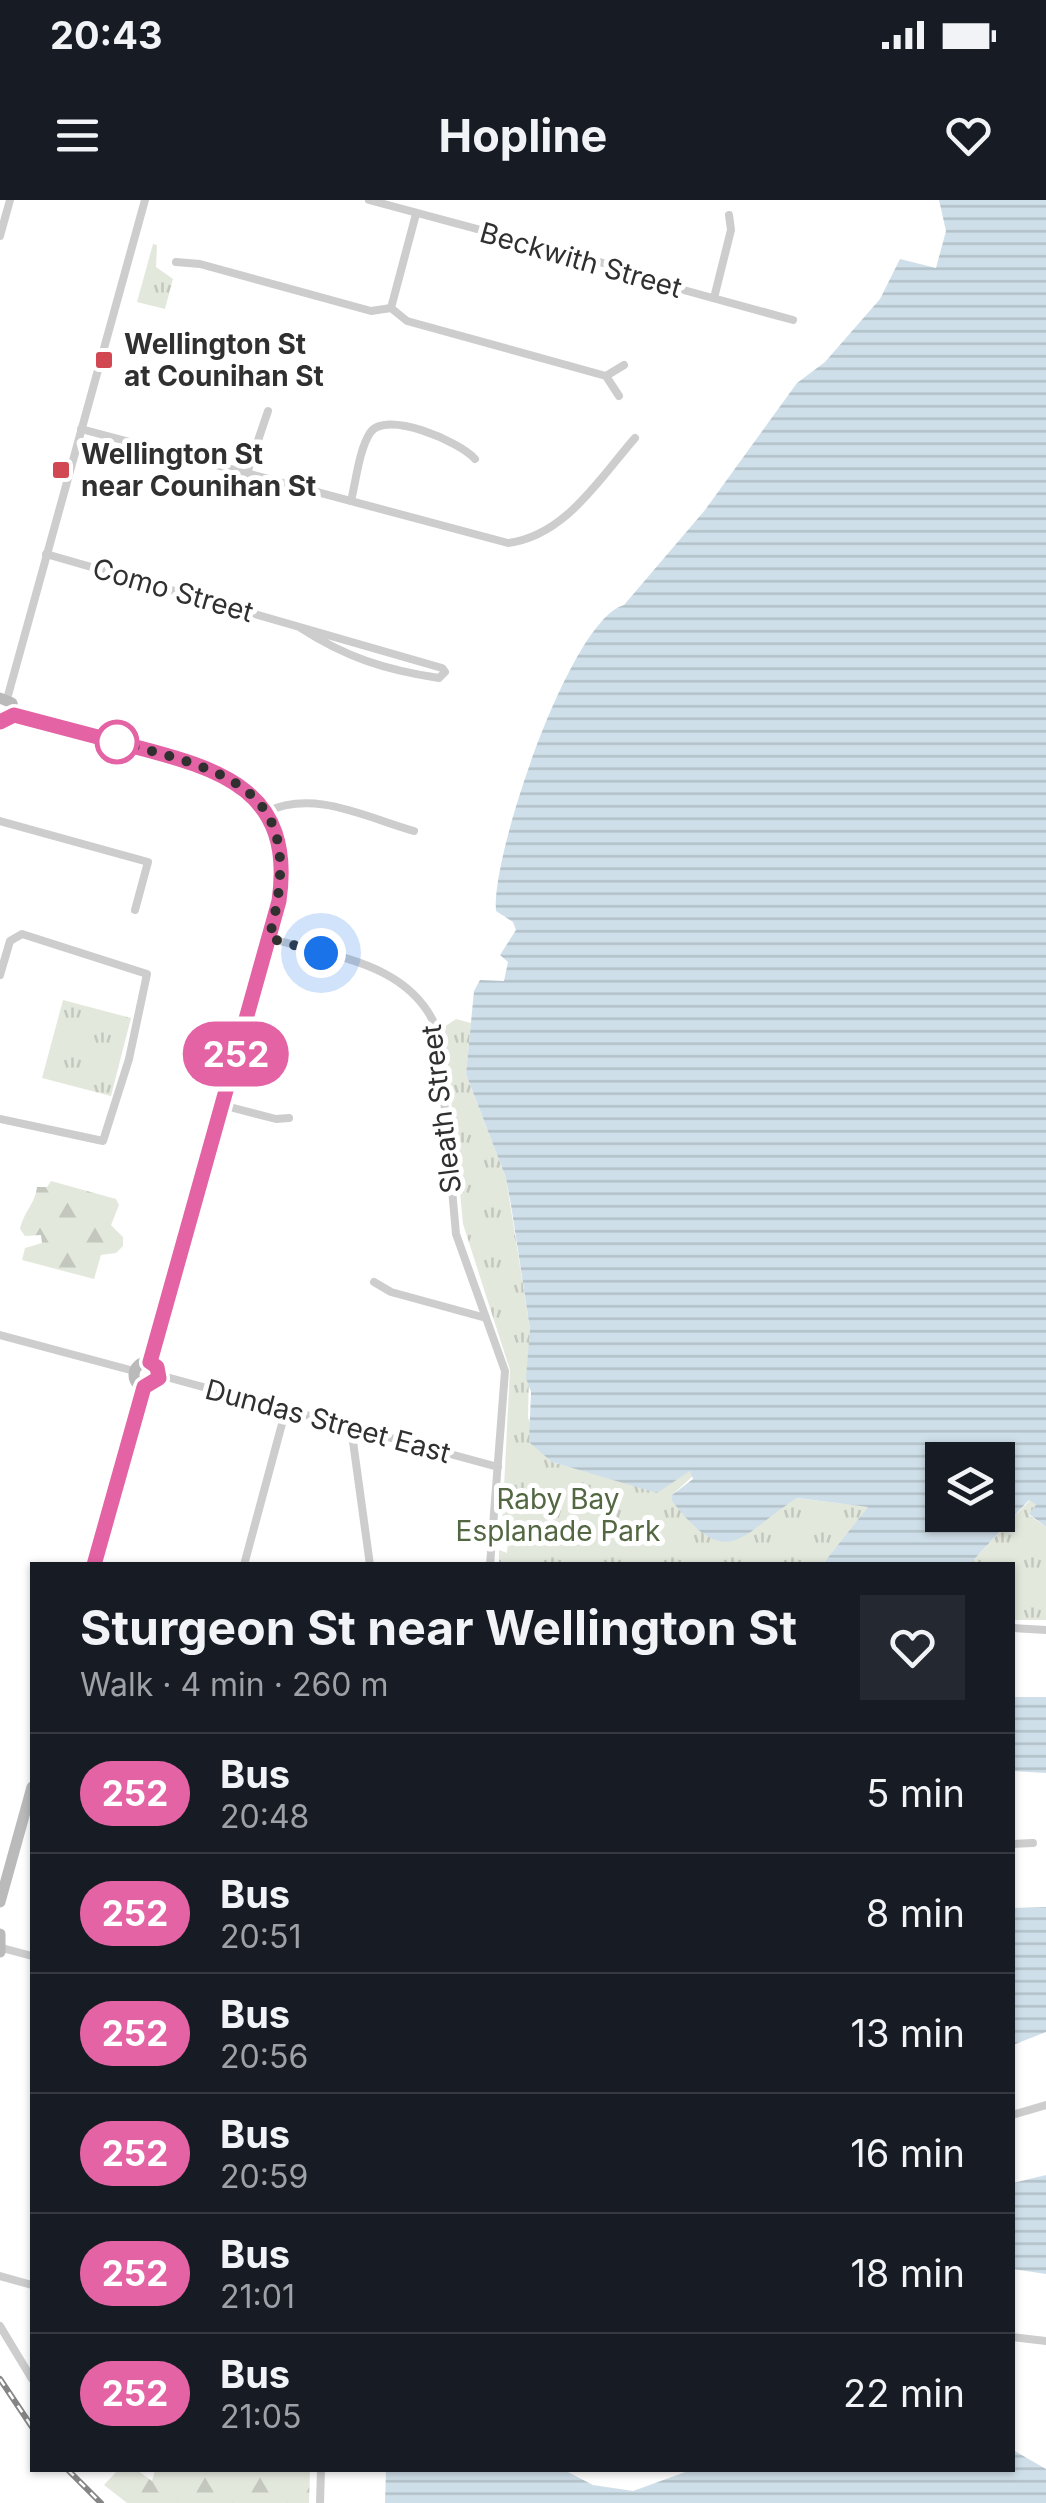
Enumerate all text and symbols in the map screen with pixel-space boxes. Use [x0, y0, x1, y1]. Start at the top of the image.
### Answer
text: 20:43 [50, 12, 162, 58]
icon: menu [50, 108, 105, 163]
text: Hopline [439, 108, 607, 163]
icon: heart [941, 108, 996, 163]
street label: Beckwith Street [476, 215, 686, 305]
place label: Wellington St at Counihan St [124, 327, 324, 393]
marker: Wellington St at Counihan St [93, 349, 115, 371]
place label: Wellington St near Counihan St [81, 437, 316, 503]
marker: Wellington St near Counihan St [50, 459, 72, 481]
street label: Como Street [89, 551, 257, 629]
unlabelled marker [96, 721, 138, 763]
your location [296, 928, 346, 978]
line badge: 252 [178, 1022, 294, 1086]
street label: Sleath Street [414, 1023, 468, 1195]
text: 252 [203, 1033, 269, 1075]
street label: Dundas Street East [202, 1372, 454, 1470]
map controls [925, 1442, 1015, 1532]
button: layers [925, 1442, 1015, 1532]
park label: Raby Bay Esplanade Park [456, 1482, 660, 1548]
button: heart [860, 1595, 965, 1700]
text: Sturgeon St near Wellington St [80, 1598, 797, 1657]
text: Walk · 4 min · 260 m [80, 1665, 389, 1704]
text: Bus [220, 1751, 290, 1797]
text: 5 min [866, 1770, 965, 1816]
text: 252 [102, 1772, 168, 1814]
text: 20:48 [220, 1797, 309, 1836]
text: Bus [220, 1871, 290, 1917]
text: 8 min [866, 1890, 965, 1936]
text: 252 [102, 1892, 168, 1934]
text: 20:51 [220, 1917, 301, 1956]
text: Bus [220, 1991, 290, 2037]
text: 13 min [850, 2010, 965, 2056]
text: 252 [102, 2012, 168, 2054]
text: 20:56 [220, 2037, 308, 2076]
text: Bus [220, 2111, 290, 2157]
text: 16 min [850, 2130, 965, 2176]
text: 252 [102, 2132, 168, 2174]
text: 20:59 [220, 2157, 308, 2196]
text: Bus [220, 2231, 290, 2277]
text: 18 min [850, 2250, 965, 2296]
text: 252 [102, 2252, 168, 2294]
text: 21:01 [220, 2277, 295, 2316]
text: Bus [220, 2351, 290, 2397]
text: 22 min [843, 2370, 965, 2416]
text: 252 [102, 2372, 168, 2414]
text: 21:05 [220, 2397, 301, 2436]

